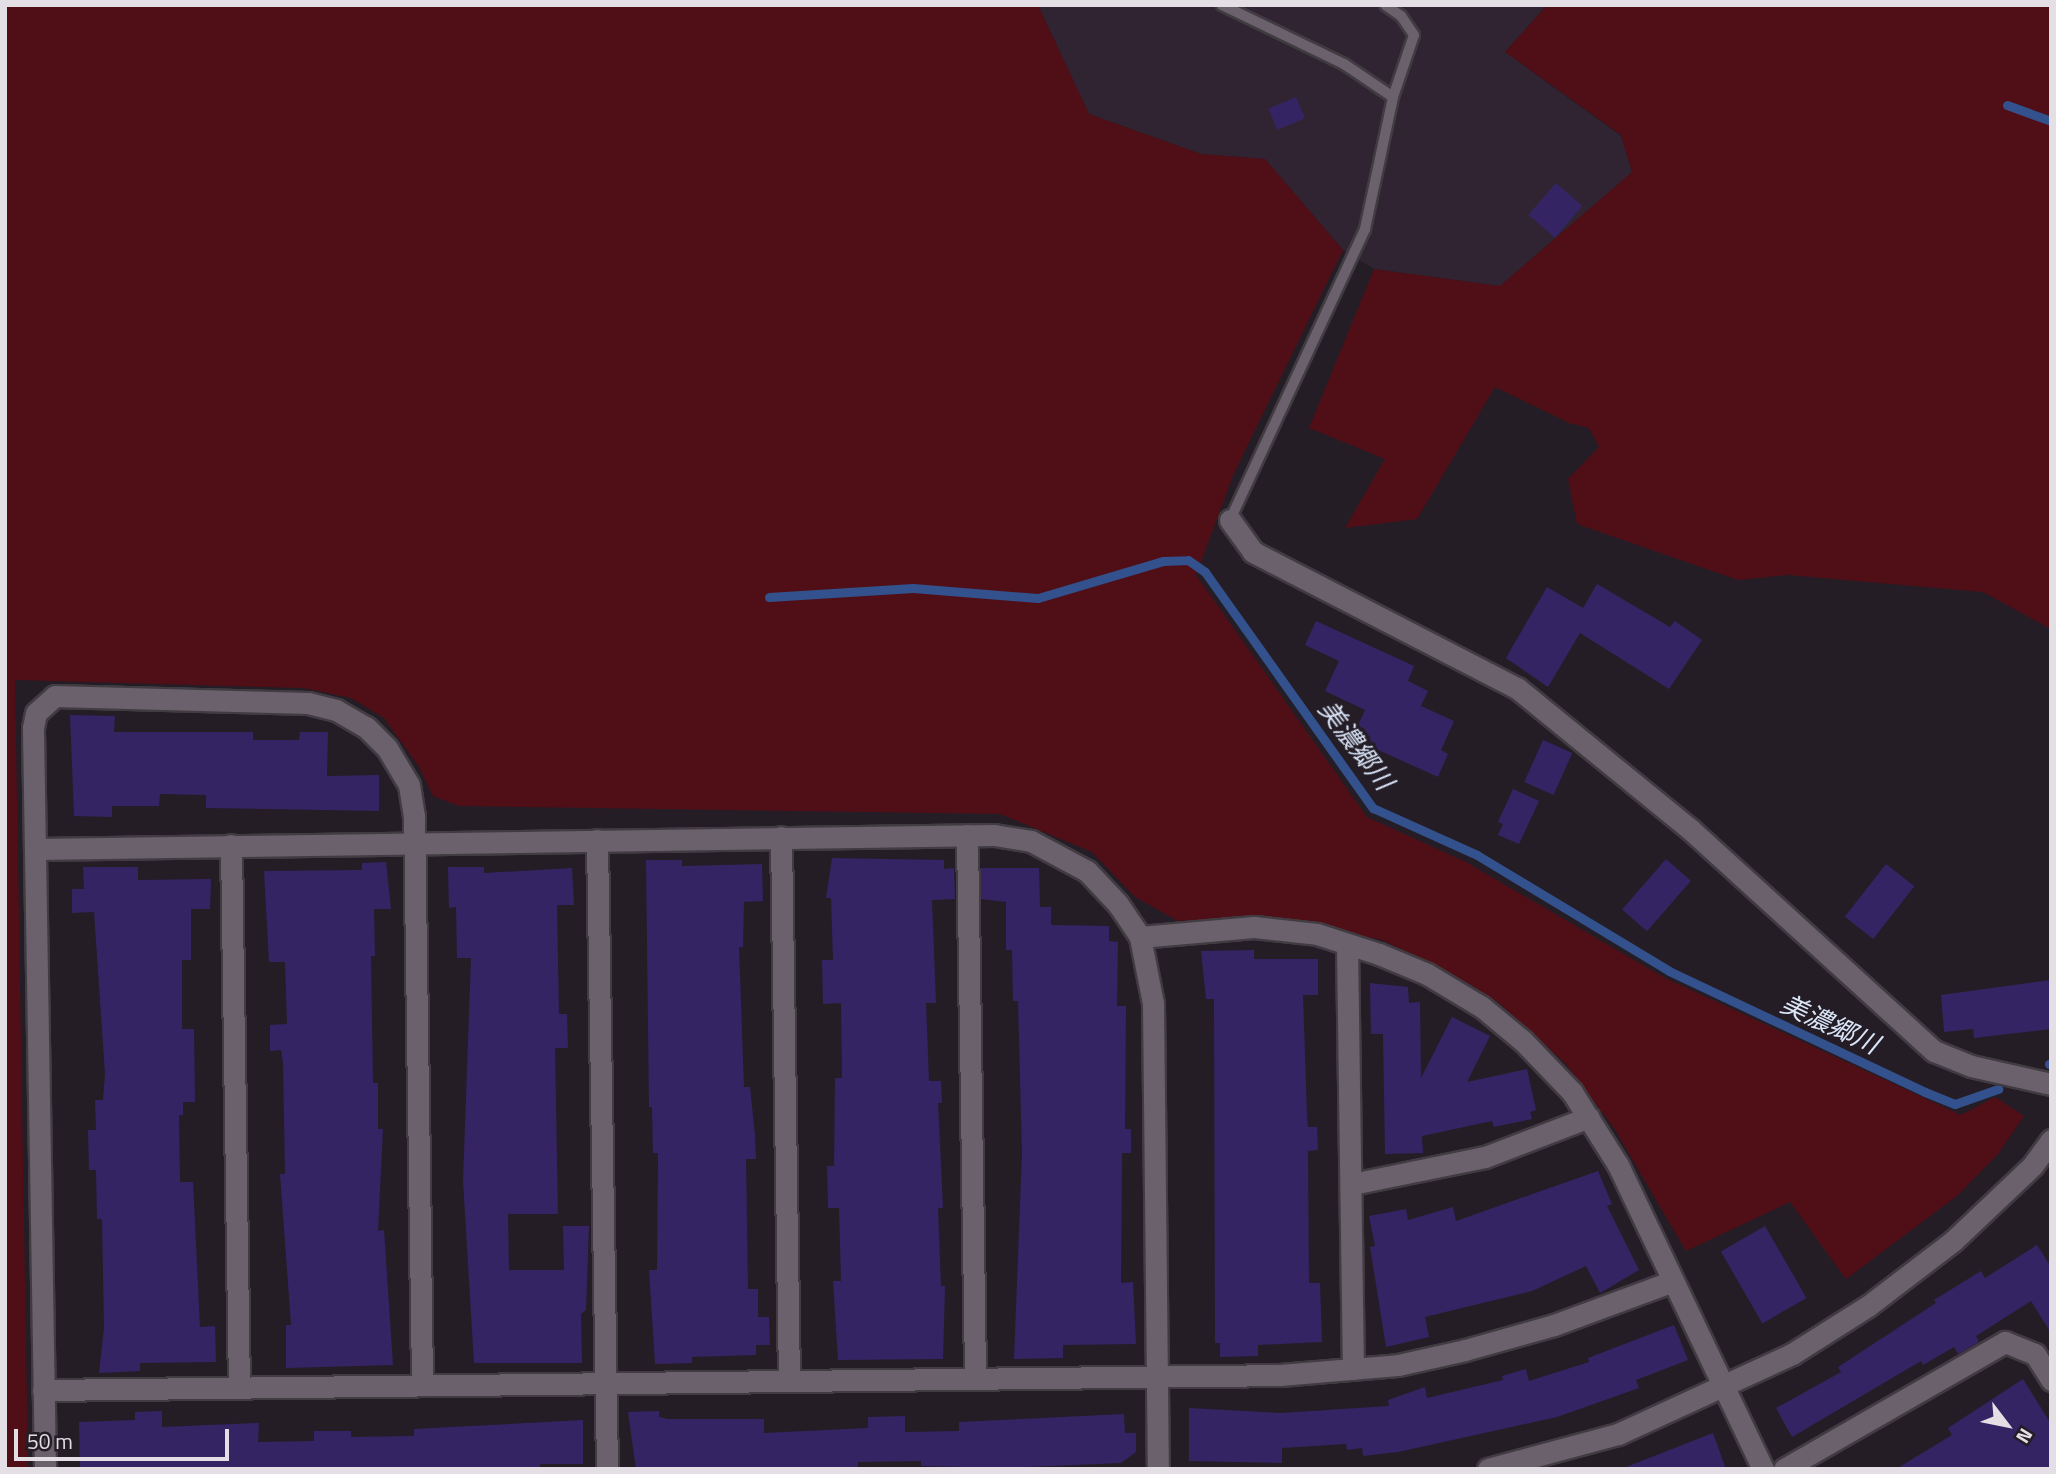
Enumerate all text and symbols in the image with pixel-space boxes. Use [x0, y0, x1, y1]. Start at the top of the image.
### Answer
water label: 美濃郷川 [1312, 694, 1400, 796]
water label: 美濃郷川 [1776, 988, 1884, 1060]
north arrow [1972, 1390, 2042, 1460]
scale bar [18, 1414, 233, 1458]
text: N [2009, 1423, 2041, 1450]
text: 50 m [27, 1425, 73, 1457]

